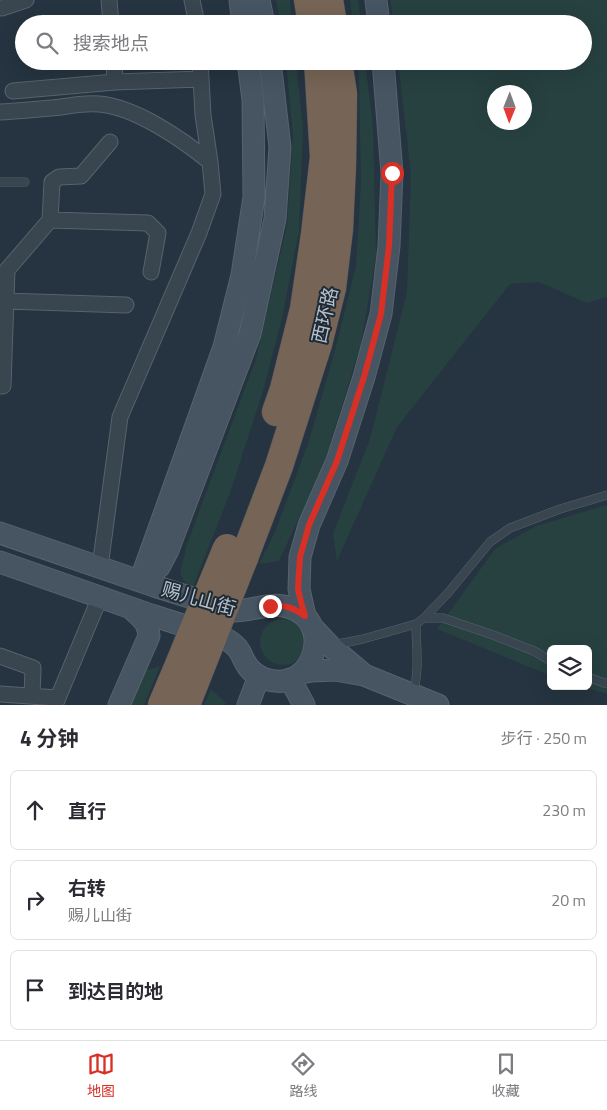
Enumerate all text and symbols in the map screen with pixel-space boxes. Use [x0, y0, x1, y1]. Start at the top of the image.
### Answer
search box [15, 15, 592, 70]
text: 搜索地点 [73, 28, 149, 57]
icon: search [33, 29, 61, 57]
north arrow [487, 85, 532, 130]
route start [381, 162, 404, 185]
street label: 西环路 [303, 284, 345, 346]
street label: 赐儿山街 [158, 574, 240, 622]
route end [259, 595, 282, 618]
map controls [547, 645, 592, 690]
button: layers [547, 645, 592, 690]
text: 4 分钟 [20, 722, 78, 754]
text: 步行 · 250 m [501, 726, 587, 750]
icon: ahead [21, 796, 49, 824]
text: 直行 [68, 796, 106, 825]
text: 230 m [542, 798, 586, 822]
text: 右转 [68, 873, 106, 902]
icon: right [21, 886, 49, 914]
text: 20 m [551, 888, 586, 912]
text: 赐儿山街 [68, 903, 132, 927]
icon: arrive [21, 976, 49, 1004]
text: 到达目的地 [68, 976, 163, 1005]
tab: 地图 [87, 1050, 115, 1101]
tab: 路线 [289, 1050, 317, 1101]
tab: 收藏 [492, 1050, 520, 1101]

